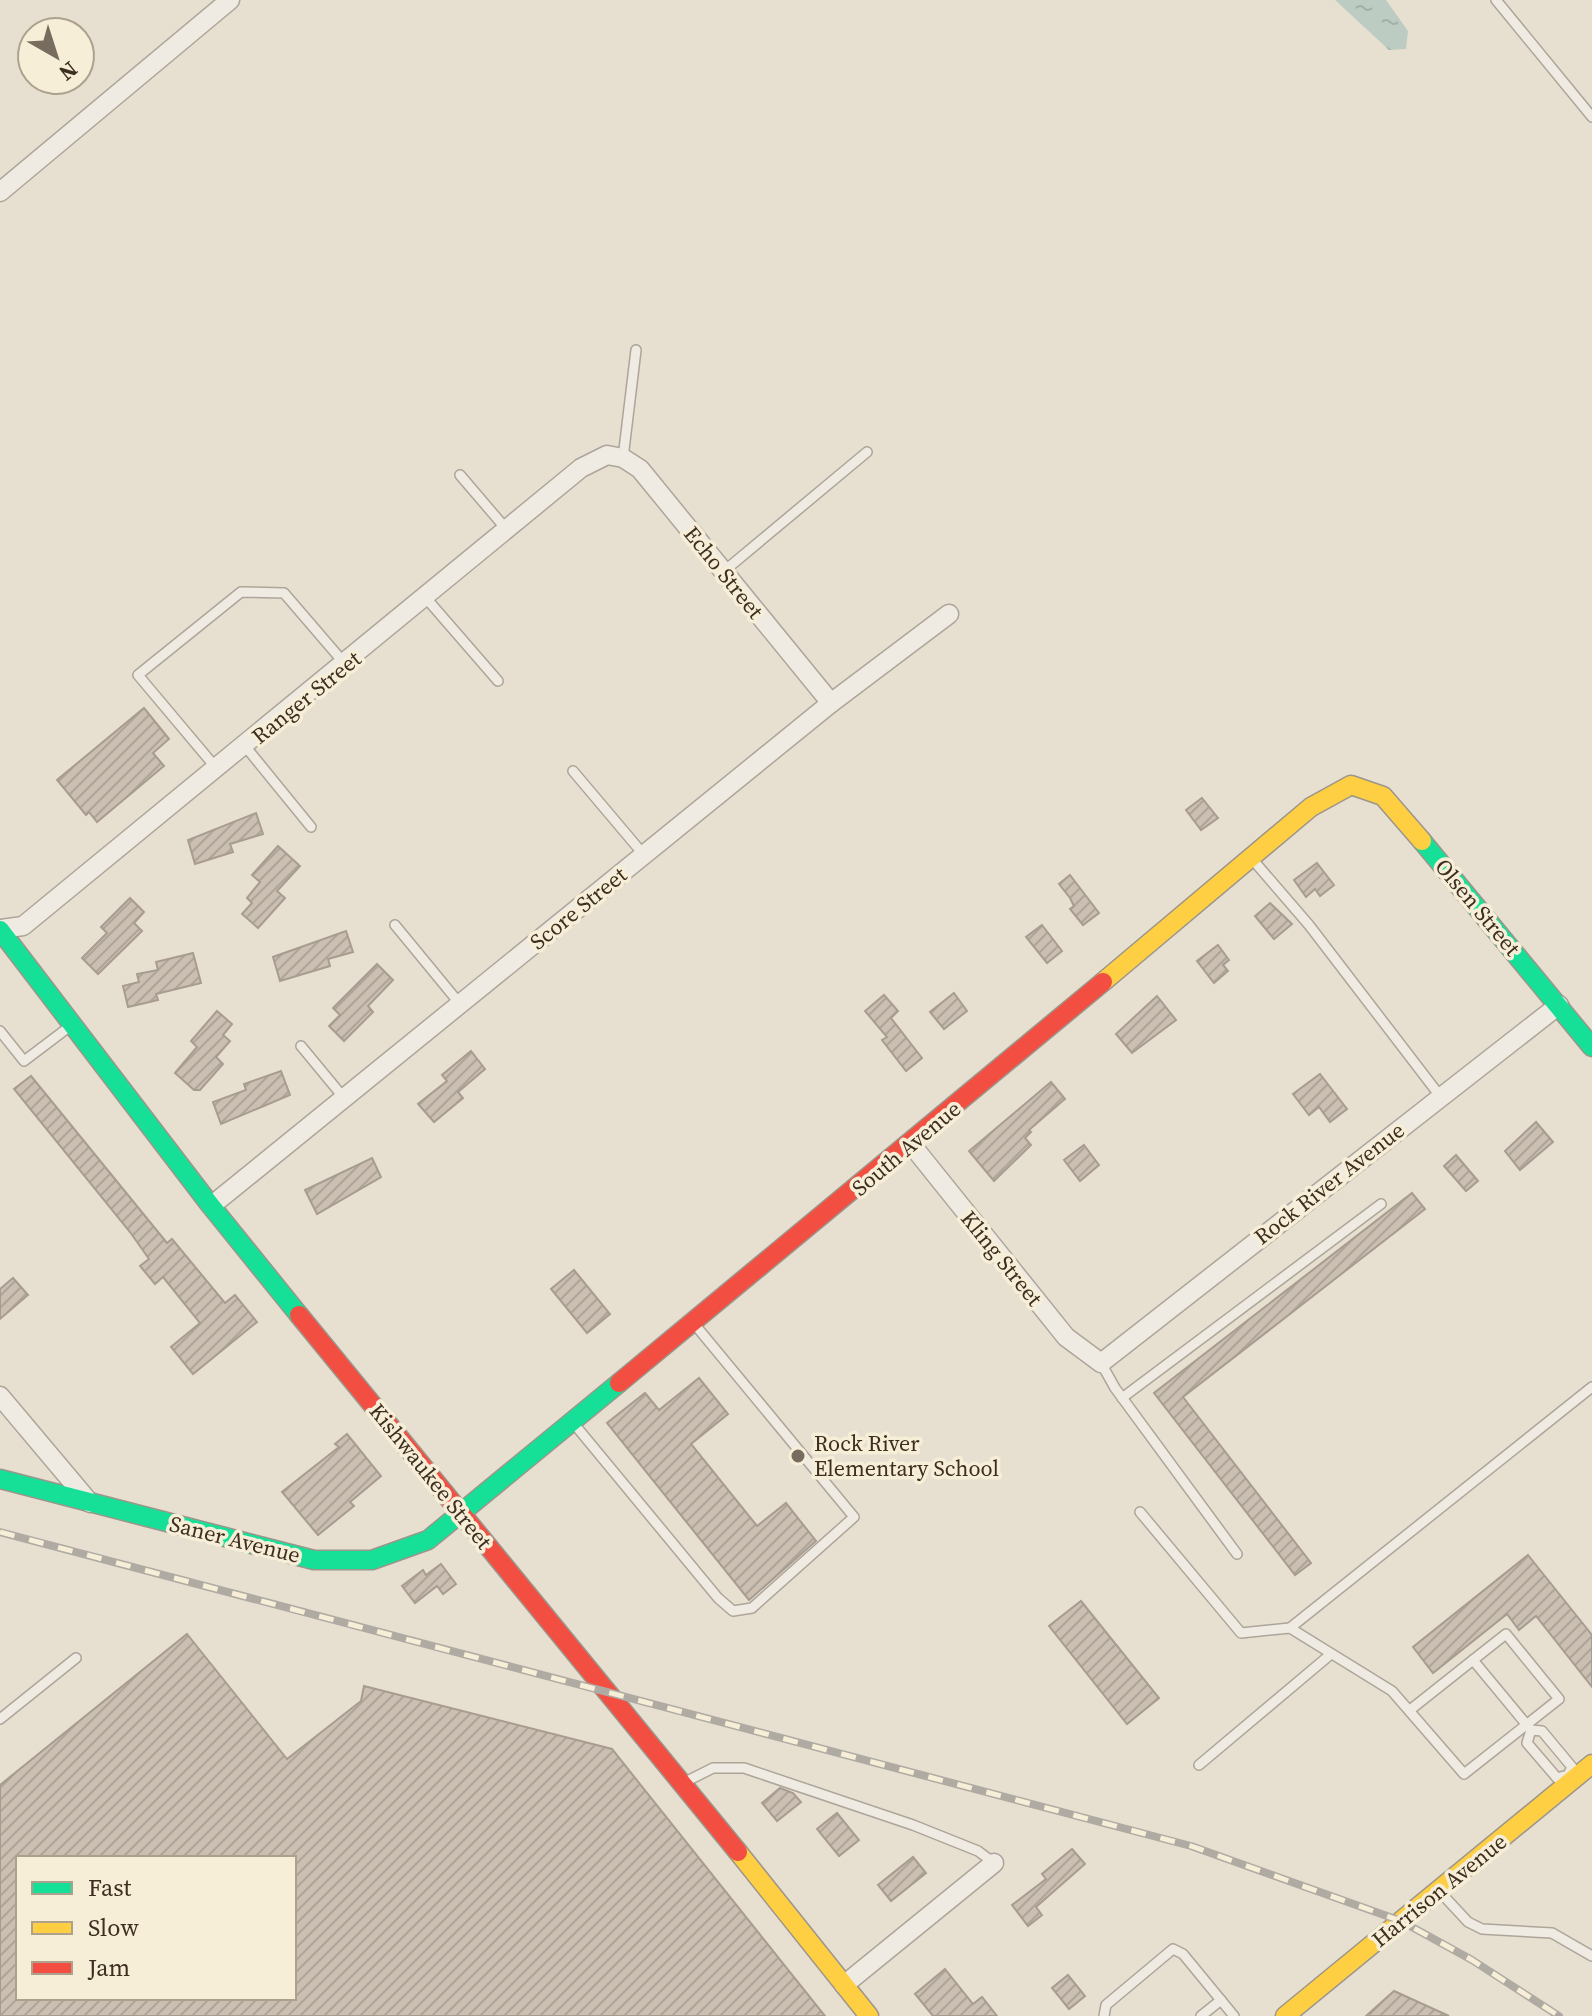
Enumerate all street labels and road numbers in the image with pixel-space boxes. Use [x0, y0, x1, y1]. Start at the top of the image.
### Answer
street label: Echo Street [677, 519, 771, 625]
street label: Ranger Street [245, 643, 368, 750]
street label: Olsen Street [1429, 852, 1528, 963]
street label: Score Street [523, 859, 633, 956]
street label: South Avenue [845, 1094, 967, 1202]
street label: Rock River Avenue [1248, 1115, 1410, 1251]
street label: Kling Street [954, 1204, 1050, 1313]
street label: Kishwaukee Street [363, 1397, 500, 1556]
street label: Saner Avenue [167, 1508, 303, 1570]
street label: Harrison Avenue [1365, 1826, 1513, 1954]

